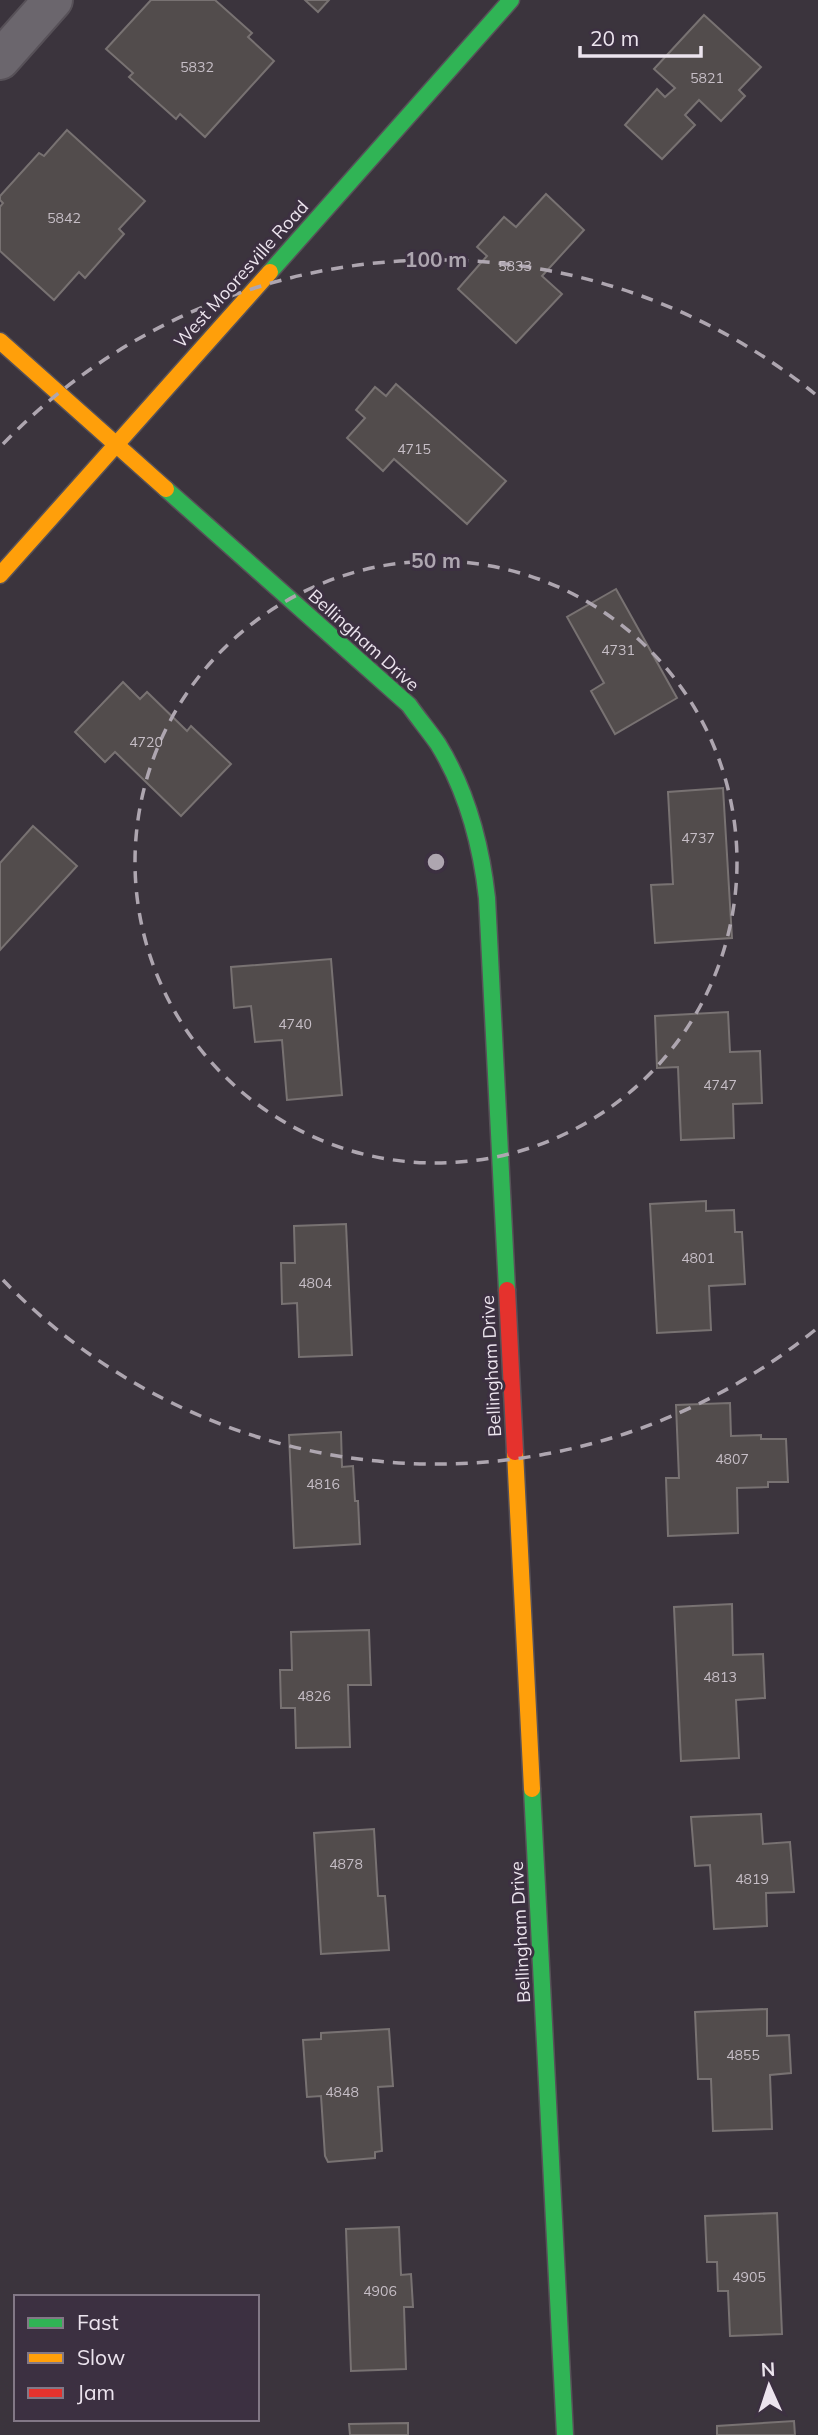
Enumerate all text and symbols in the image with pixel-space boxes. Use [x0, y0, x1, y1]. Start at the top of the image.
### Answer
scale bar [580, 14, 701, 58]
text: 20 m [590, 25, 639, 51]
house number: 5832 [180, 58, 214, 76]
house number: 5821 [690, 69, 724, 87]
street label: West Mooresville Road [169, 195, 313, 353]
house number: 5842 [47, 209, 81, 227]
text: 100 m [405, 246, 467, 272]
house number: 5833 [498, 257, 532, 275]
house number: 4715 [397, 440, 431, 458]
text: 50 m [411, 547, 461, 573]
street label: Bellingham Drive [304, 584, 424, 696]
house number: 4731 [601, 641, 635, 659]
house number: 4720 [129, 733, 163, 751]
house number: 4737 [681, 829, 715, 847]
centre of rings [424, 850, 448, 874]
house number: 4740 [278, 1015, 312, 1033]
house number: 4747 [703, 1076, 737, 1094]
house number: 4801 [681, 1249, 715, 1267]
house number: 4804 [298, 1274, 332, 1292]
street label: Bellingham Drive [476, 1295, 506, 1437]
house number: 4807 [715, 1450, 749, 1468]
house number: 4816 [306, 1475, 340, 1493]
house number: 4813 [703, 1668, 737, 1686]
house number: 4826 [297, 1687, 331, 1705]
house number: 4878 [329, 1855, 363, 1873]
street label: Bellingham Drive [505, 1861, 535, 2003]
house number: 4819 [735, 1870, 769, 1888]
house number: 4855 [726, 2046, 760, 2064]
house number: 4848 [325, 2083, 359, 2101]
house number: 4905 [732, 2268, 766, 2286]
house number: 4906 [363, 2282, 397, 2300]
legend [14, 2295, 259, 2421]
text: Fast [77, 2309, 119, 2335]
text: Slow [77, 2344, 125, 2370]
north arrow [734, 2351, 804, 2421]
text: N [760, 2357, 776, 2381]
text: Jam [77, 2379, 115, 2405]

